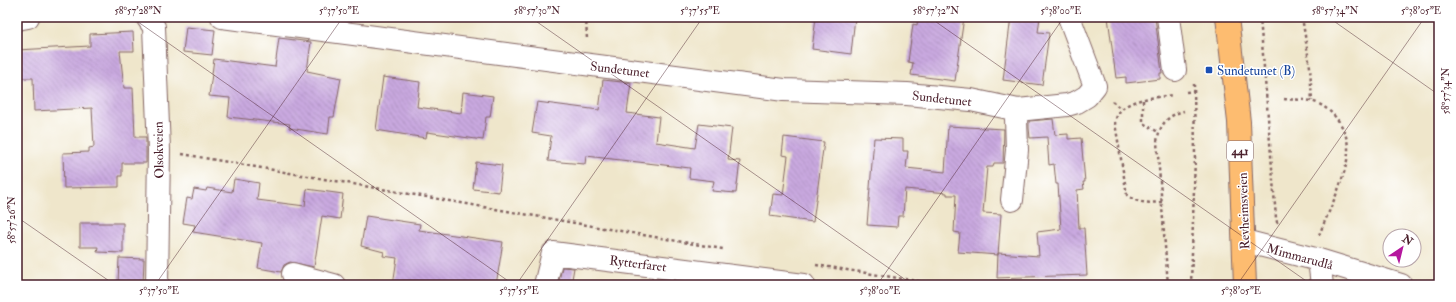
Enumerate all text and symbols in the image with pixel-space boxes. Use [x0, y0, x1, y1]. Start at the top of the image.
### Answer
text: 58°57'28"N [114, 5, 162, 17]
text: 5°37'50"E [319, 5, 359, 17]
text: 58°57'30"N [514, 5, 560, 17]
text: 5°37'55"E [680, 5, 720, 17]
text: 58°57'32"N [913, 5, 959, 17]
text: 5°38'00"E [1041, 5, 1081, 17]
text: 58°57'34"N [1312, 5, 1358, 17]
text: 5°38'05"E [1401, 5, 1441, 17]
street label: Sundetunet [589, 58, 650, 82]
place label: Sundetunet (B) [1217, 63, 1295, 79]
marker: Sundetunet (B) [1204, 65, 1214, 75]
text: 58°57'34"N [1440, 68, 1452, 114]
street label: Sundetunet [911, 88, 972, 110]
street label: Olsokveien [150, 121, 167, 179]
road number: 441 [1227, 141, 1253, 161]
street label: Revheimsveien [1235, 172, 1253, 250]
text: 58°57'26"N [6, 196, 18, 244]
north arrow [1382, 228, 1422, 268]
text: N [1399, 231, 1416, 249]
street label: Mimmarudlå [1265, 240, 1335, 274]
street label: Rytterfaret [608, 253, 667, 276]
text: 5°37'50"E [139, 285, 179, 297]
text: 5°37'55"E [499, 285, 539, 297]
text: 5°38'00"E [860, 285, 900, 297]
text: 5°38'05"E [1221, 285, 1261, 297]

